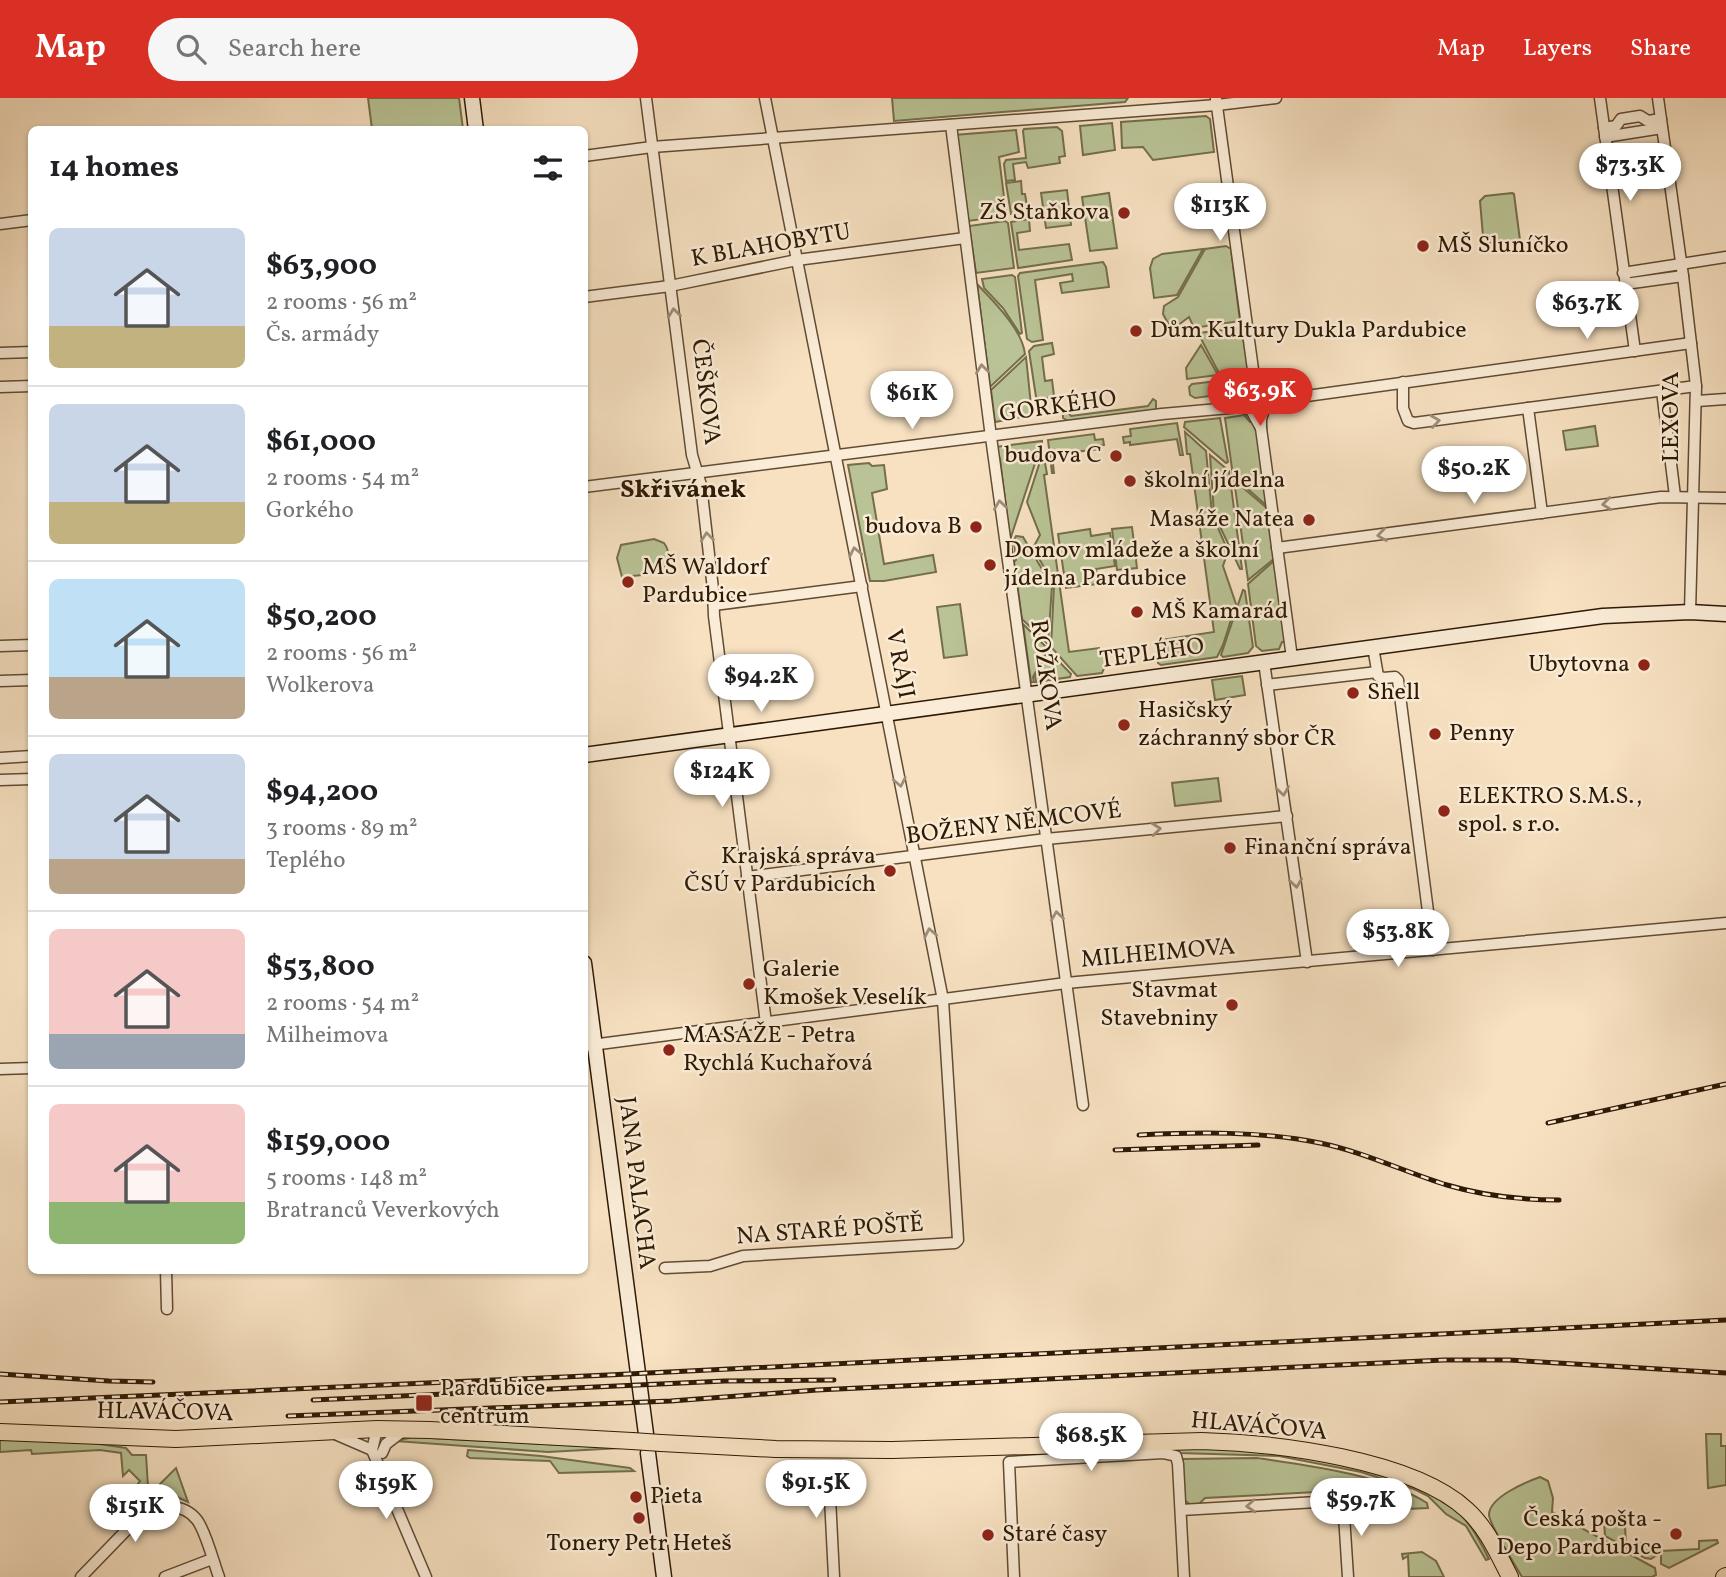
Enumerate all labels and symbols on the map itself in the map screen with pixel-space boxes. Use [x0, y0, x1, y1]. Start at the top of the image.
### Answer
pin: $73.3K [1573, 144, 1687, 203]
pin: $113K [1171, 184, 1269, 243]
place label: ZŠ Staňkova [979, 196, 1110, 230]
marker: ZŠ Staňkova [1116, 205, 1132, 221]
street label: K BLAHOBYTU [688, 215, 854, 277]
place label: MŠ Sluníčko [1437, 229, 1569, 263]
marker: MŠ Sluníčko [1415, 238, 1431, 254]
pin: $63.7K [1530, 282, 1644, 341]
one-way arrow [666, 307, 681, 318]
place label: Dům Kultury Dukla Pardubice [1150, 314, 1467, 348]
marker: Dům Kultury Dukla Pardubice [1128, 323, 1144, 339]
street label: ČEŠKOVA [682, 337, 728, 447]
one-way arrow [975, 363, 990, 375]
pin: $63.9K [1203, 368, 1317, 428]
street label: LEXOVA [1655, 371, 1689, 463]
pin: $61K [871, 372, 953, 431]
street label: GORKÉHO [997, 382, 1119, 432]
one-way arrow [1430, 414, 1441, 429]
place label: budova C [1004, 439, 1102, 473]
pin: $50.2K [1417, 446, 1531, 506]
marker: budova C [1108, 448, 1124, 464]
place label: školní jídelna [1144, 464, 1285, 498]
district label: Skřivánek [620, 472, 746, 508]
marker: školní jídelna [1122, 473, 1138, 489]
one-way arrow [1601, 497, 1613, 512]
one-way arrow [993, 500, 1008, 511]
place label: Masáže Natea [1149, 503, 1295, 537]
place label: budova B [865, 510, 962, 544]
marker: Masáže Natea [1301, 512, 1317, 528]
marker: budova B [968, 519, 984, 535]
one-way arrow [1376, 527, 1388, 542]
one-way arrow [700, 531, 715, 543]
place label: Domov mládeže a školní jídelna Pardubice [1004, 534, 1259, 596]
one-way arrow [848, 546, 863, 558]
place label: MŠ Waldorf Pardubice [642, 551, 771, 613]
marker: Domov mládeže a školní jídelna Pardubice [982, 557, 998, 573]
marker: MŠ Waldorf Pardubice [620, 574, 636, 590]
place label: MŠ Kamarád [1151, 595, 1288, 629]
marker: MŠ Kamarád [1129, 604, 1145, 620]
street label: ROŽKOVA [1020, 617, 1070, 733]
street label: V RÁJI [876, 626, 922, 702]
street label: TEPLÉHO [1098, 630, 1206, 678]
place label: Ubytovna [1528, 648, 1630, 682]
pin: $94.2K [704, 654, 818, 714]
marker: Ubytovna [1636, 657, 1652, 673]
place label: Shell [1367, 676, 1420, 710]
marker: Shell [1345, 685, 1361, 701]
place label: Hasičský záchranný sbor ČR [1138, 694, 1336, 756]
marker: Hasičský záchranný sbor ČR [1116, 717, 1132, 733]
place label: Penny [1449, 717, 1515, 751]
marker: Penny [1427, 726, 1443, 742]
pin: $124K [673, 750, 771, 809]
one-way arrow [892, 776, 907, 788]
place label: ELEKTRO S.M.S., spol. s r.o. [1458, 780, 1642, 842]
one-way arrow [1275, 785, 1290, 797]
street label: BOŽENY NĚMCOVÉ [904, 794, 1124, 854]
marker: ELEKTRO S.M.S., spol. s r.o. [1436, 803, 1452, 819]
one-way arrow [1150, 821, 1161, 836]
place label: Finanční správa [1244, 831, 1412, 865]
place label: Krajská správa ČSÚ v Pardubicích [684, 840, 876, 902]
marker: Finanční správa [1222, 840, 1238, 856]
marker: Krajská správa ČSÚ v Pardubicích [882, 863, 898, 879]
one-way arrow [1288, 877, 1303, 889]
one-way arrow [1050, 910, 1065, 922]
pin: $53.8K [1341, 910, 1455, 969]
one-way arrow [923, 927, 938, 939]
street label: MILHEIMOVA [1079, 930, 1237, 978]
place label: Galerie Kmošek Veselík [763, 953, 927, 1015]
place label: Stavmat Stavebniny [1100, 974, 1218, 1036]
marker: Galerie Kmošek Veselík [741, 976, 757, 992]
marker: Stavmat Stavebniny [1224, 997, 1240, 1013]
place label: MASÁŽE - Petra Rychlá Kuchařová [683, 1019, 873, 1081]
marker: MASÁŽE - Petra Rychlá Kuchařová [661, 1042, 677, 1058]
street label: JANA PALACHA [609, 1095, 663, 1272]
street label: NA STARÉ POŠTĚ [735, 1207, 925, 1255]
place label: Pardubice centrum [440, 1372, 545, 1434]
marker: Pardubice centrum [414, 1393, 434, 1413]
street label: HLAVÁČOVA [96, 1395, 234, 1431]
street label: HLAVÁČOVA [1189, 1404, 1329, 1450]
pin: $68.5K [1034, 1414, 1148, 1473]
pin: $91.5K [759, 1460, 873, 1520]
pin: $159K [337, 1462, 435, 1521]
pin: $59.7K [1304, 1478, 1418, 1538]
place label: Pieta [650, 1480, 703, 1514]
pin: $151K [86, 1484, 184, 1544]
marker: Pieta [628, 1489, 644, 1505]
one-way arrow [1245, 1498, 1256, 1513]
place label: Česká pošta - Depo Pardubice [1496, 1503, 1662, 1565]
marker: Tonery Petr Heteš [631, 1510, 647, 1526]
place label: Staré časy [1002, 1518, 1107, 1552]
marker: Česká pošta - Depo Pardubice [1668, 1526, 1684, 1542]
place label: Tonery Petr Heteš [546, 1527, 732, 1561]
marker: Staré časy [980, 1527, 996, 1543]

